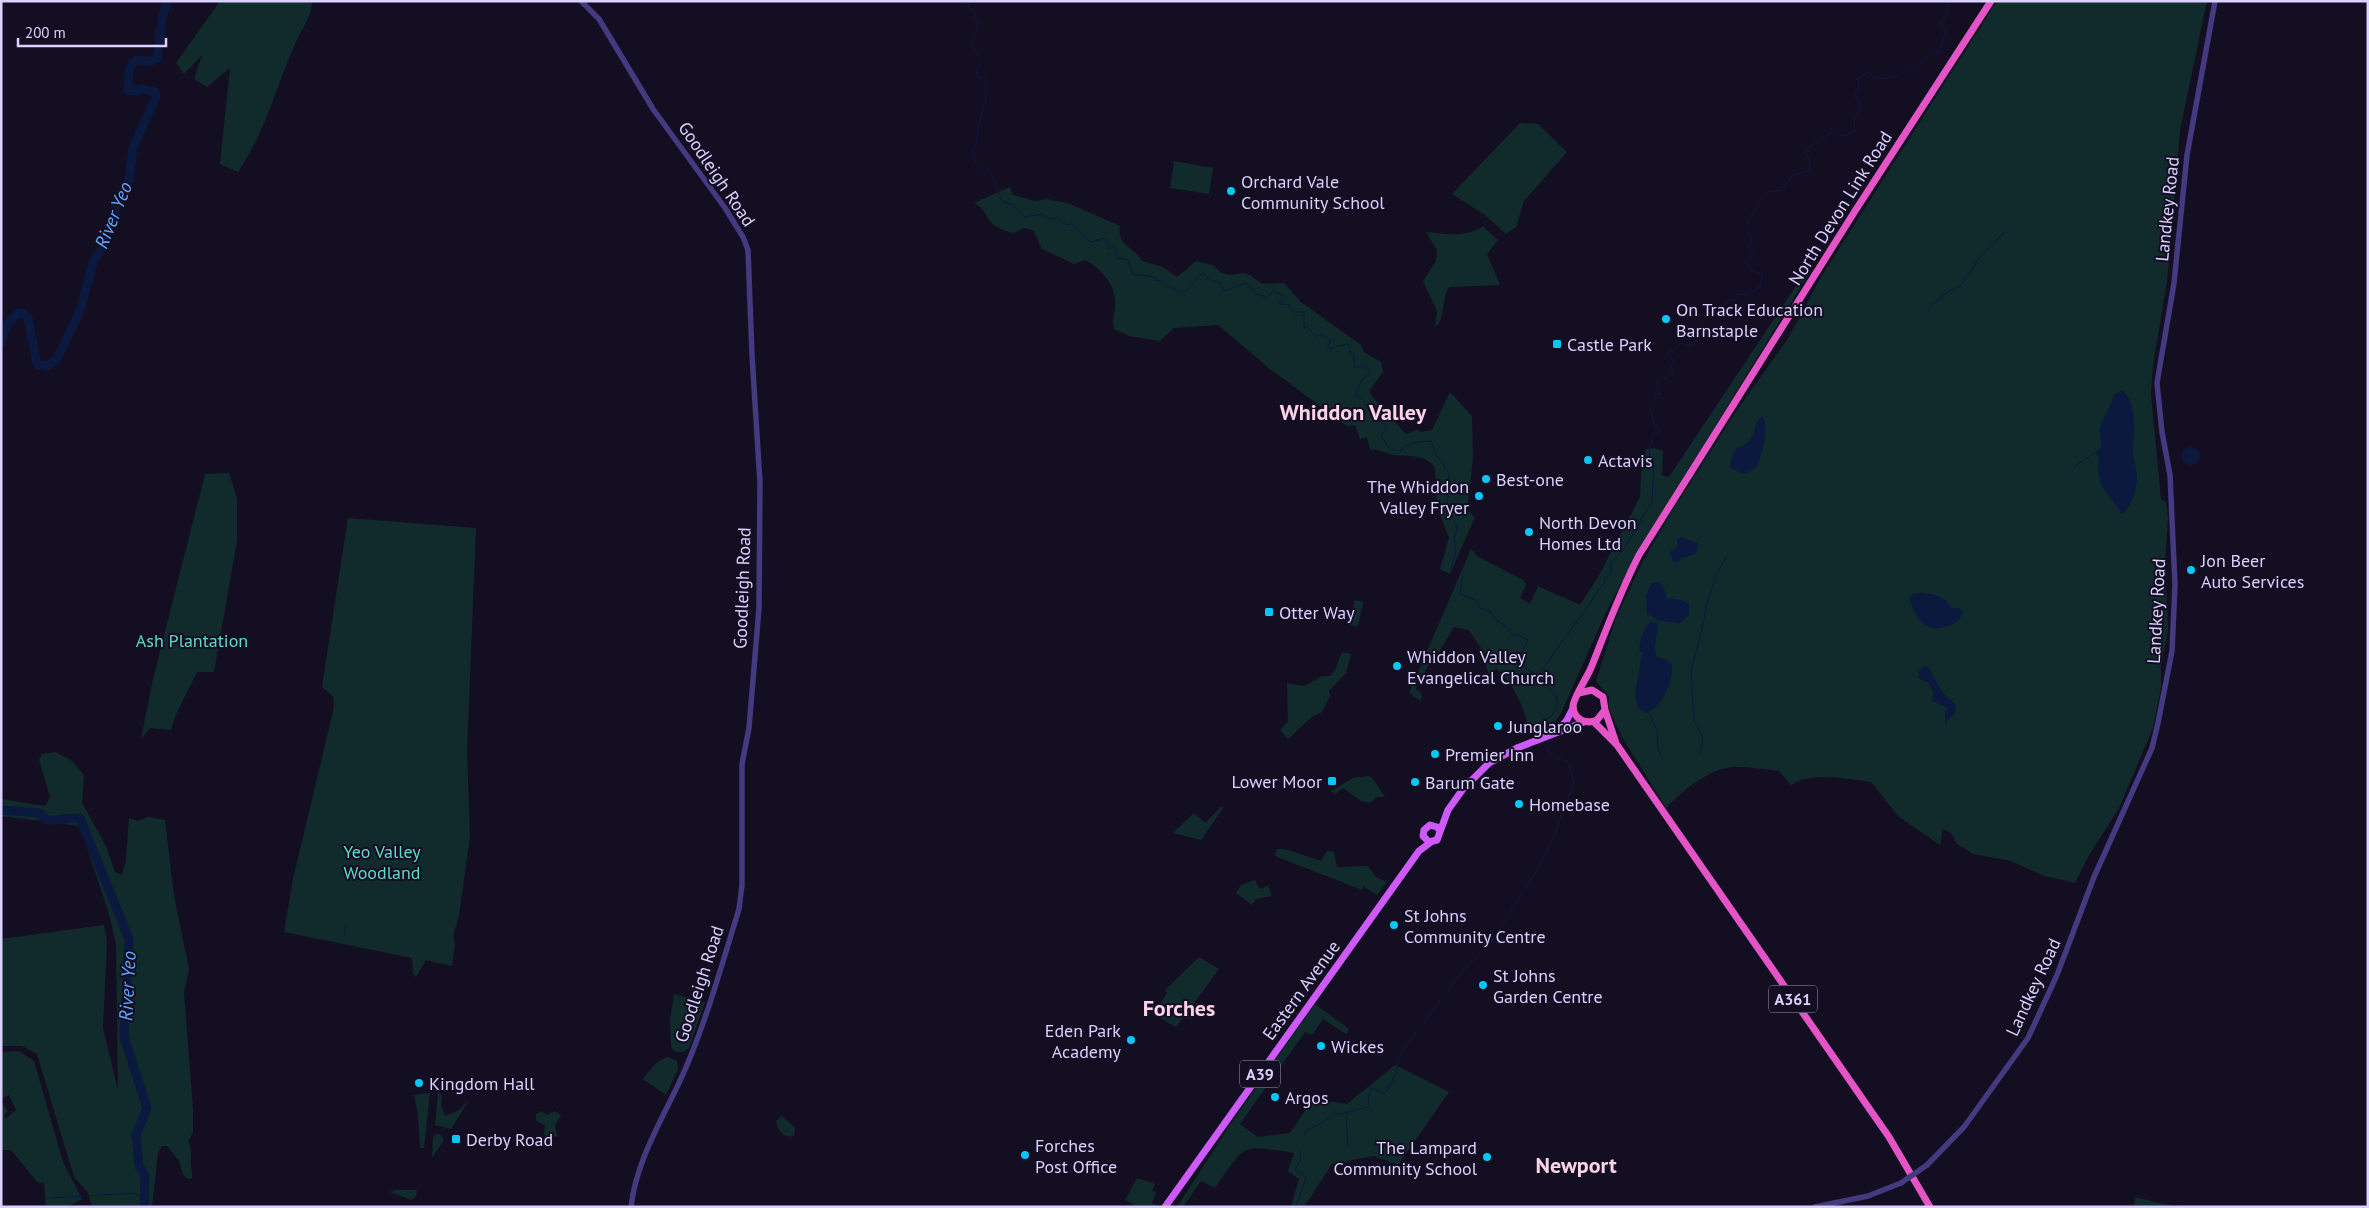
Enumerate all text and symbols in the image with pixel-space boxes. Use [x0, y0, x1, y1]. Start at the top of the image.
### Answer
scale bar [18, 15, 165, 47]
text: 200 m [25, 23, 66, 42]
street label: Goodleigh Road [673, 117, 761, 231]
street label: North Devon Link Road [1783, 127, 1897, 289]
street label: Landkey Road [2150, 155, 2184, 263]
place label: Orchard Vale Community School [1241, 170, 1385, 214]
water label: River Yeo [89, 178, 137, 252]
marker: Orchard Vale Community School [1225, 185, 1237, 197]
place label: On Track Education Barnstaple [1676, 298, 1823, 342]
marker: On Track Education Barnstaple [1660, 313, 1672, 325]
place label: Castle Park [1567, 333, 1652, 356]
marker: Castle Park [1551, 338, 1563, 350]
district label: Whiddon Valley [1280, 398, 1427, 426]
place label: Actavis [1598, 449, 1653, 472]
marker: Actavis [1582, 454, 1594, 466]
place label: Best-one [1496, 468, 1564, 491]
marker: Best-one [1480, 473, 1492, 485]
place label: The Whiddon Valley Fryer [1367, 475, 1469, 519]
marker: The Whiddon Valley Fryer [1473, 490, 1485, 502]
place label: North Devon Homes Ltd [1539, 511, 1637, 555]
marker: North Devon Homes Ltd [1523, 526, 1535, 538]
street label: Goodleigh Road [728, 527, 756, 649]
place label: Jon Beer Auto Services [2200, 549, 2304, 593]
street label: Landkey Road [2142, 558, 2170, 664]
marker: Jon Beer Auto Services [2185, 564, 2197, 576]
place label: Otter Way [1279, 601, 1355, 624]
marker: Otter Way [1263, 606, 1275, 618]
park label: Ash Plantation [136, 629, 248, 652]
place label: Whiddon Valley Evangelical Church [1407, 645, 1554, 689]
marker: Whiddon Valley Evangelical Church [1391, 660, 1403, 672]
place label: Junglaroo [1507, 715, 1582, 738]
marker: Junglaroo [1492, 720, 1504, 732]
place label: Premier Inn [1445, 743, 1534, 766]
marker: Premier Inn [1429, 748, 1441, 760]
place label: Lower Moor [1232, 770, 1322, 793]
place label: Barum Gate [1425, 771, 1515, 794]
marker: Lower Moor [1326, 775, 1338, 787]
marker: Barum Gate [1409, 776, 1421, 788]
place label: Homebase [1529, 793, 1610, 816]
marker: Homebase [1513, 798, 1525, 810]
park label: Yeo Valley Woodland [343, 840, 421, 884]
place label: St Johns Community Centre [1404, 904, 1546, 948]
marker: St Johns Community Centre [1388, 919, 1400, 931]
street label: Goodleigh Road [669, 923, 729, 1045]
street label: Landkey Road [2000, 934, 2066, 1040]
street label: Eastern Avenue [1257, 936, 1345, 1044]
water label: River Yeo [113, 950, 141, 1022]
place label: St Johns Garden Centre [1493, 964, 1603, 1008]
marker: St Johns Garden Centre [1477, 979, 1489, 991]
road number: A361 [1769, 986, 1817, 1012]
district label: Forches [1143, 994, 1215, 1022]
place label: Eden Park Academy [1045, 1019, 1122, 1063]
marker: Eden Park Academy [1125, 1034, 1137, 1046]
place label: Wickes [1331, 1035, 1384, 1058]
marker: Wickes [1315, 1040, 1327, 1052]
road number: A39 [1240, 1060, 1280, 1088]
place label: Kingdom Hall [429, 1072, 535, 1095]
marker: Kingdom Hall [413, 1077, 425, 1089]
place label: Argos [1285, 1086, 1329, 1109]
marker: Argos [1269, 1091, 1281, 1103]
place label: Derby Road [466, 1128, 553, 1151]
marker: Derby Road [450, 1133, 462, 1145]
place label: Forches Post Office [1035, 1134, 1117, 1178]
place label: The Lampard Community School [1333, 1136, 1478, 1180]
marker: Forches Post Office [1019, 1149, 1031, 1161]
marker: The Lampard Community School [1481, 1151, 1493, 1163]
district label: Newport [1535, 1151, 1617, 1179]

